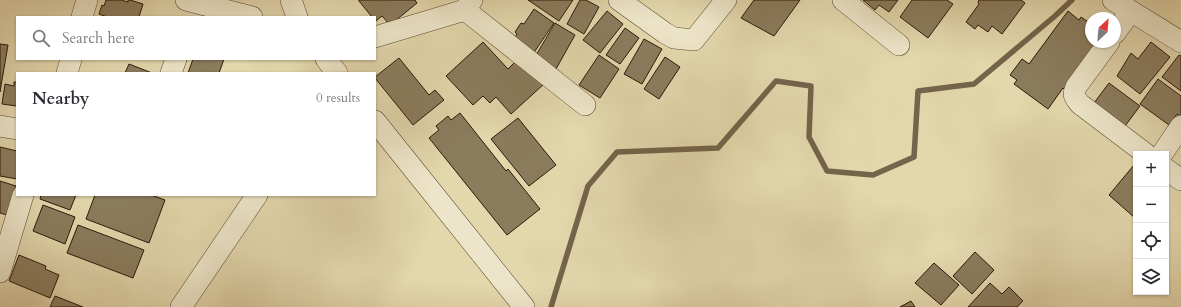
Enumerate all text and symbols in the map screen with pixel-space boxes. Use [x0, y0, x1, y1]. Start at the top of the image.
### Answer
north arrow [1085, 12, 1121, 48]
search box [16, 16, 376, 60]
icon: search [30, 27, 52, 49]
text: Search here [62, 28, 135, 48]
text: Nearby [32, 87, 89, 110]
text: 0 results [316, 89, 360, 107]
map controls [1133, 151, 1169, 295]
button: + [1133, 151, 1169, 187]
button: − [1133, 187, 1169, 223]
button: locate [1133, 223, 1169, 259]
button: layers [1133, 259, 1169, 295]

